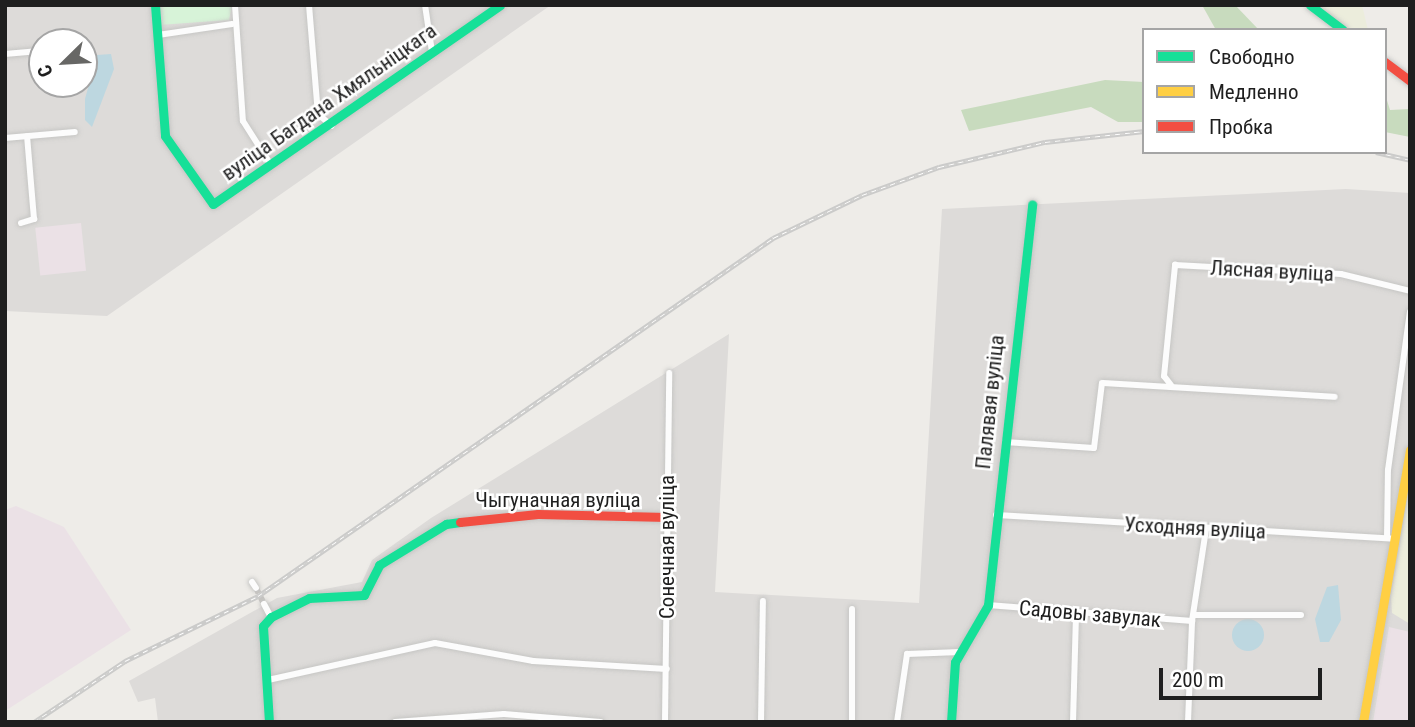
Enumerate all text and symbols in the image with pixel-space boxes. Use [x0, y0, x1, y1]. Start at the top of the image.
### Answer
street label: вуліца Багдана Хмяльніцкага [217, 18, 441, 186]
north arrow [28, 28, 98, 98]
legend [1142, 28, 1387, 154]
text: Свободно [1209, 45, 1295, 69]
text: С [32, 61, 58, 81]
text: Медленно [1209, 80, 1298, 104]
text: Пробка [1209, 115, 1273, 139]
street label: Лясная вуліца [1210, 255, 1334, 287]
street label: Палявая вуліца [970, 334, 1010, 470]
street label: Сонечная вуліца [654, 475, 680, 619]
street label: Чыгуначная вуліца [475, 487, 641, 513]
street label: Усходняя вуліца [1124, 512, 1266, 544]
street label: Садовы завулак [1018, 595, 1162, 633]
scale bar [1163, 654, 1326, 698]
text: 200 m [1172, 668, 1224, 692]

